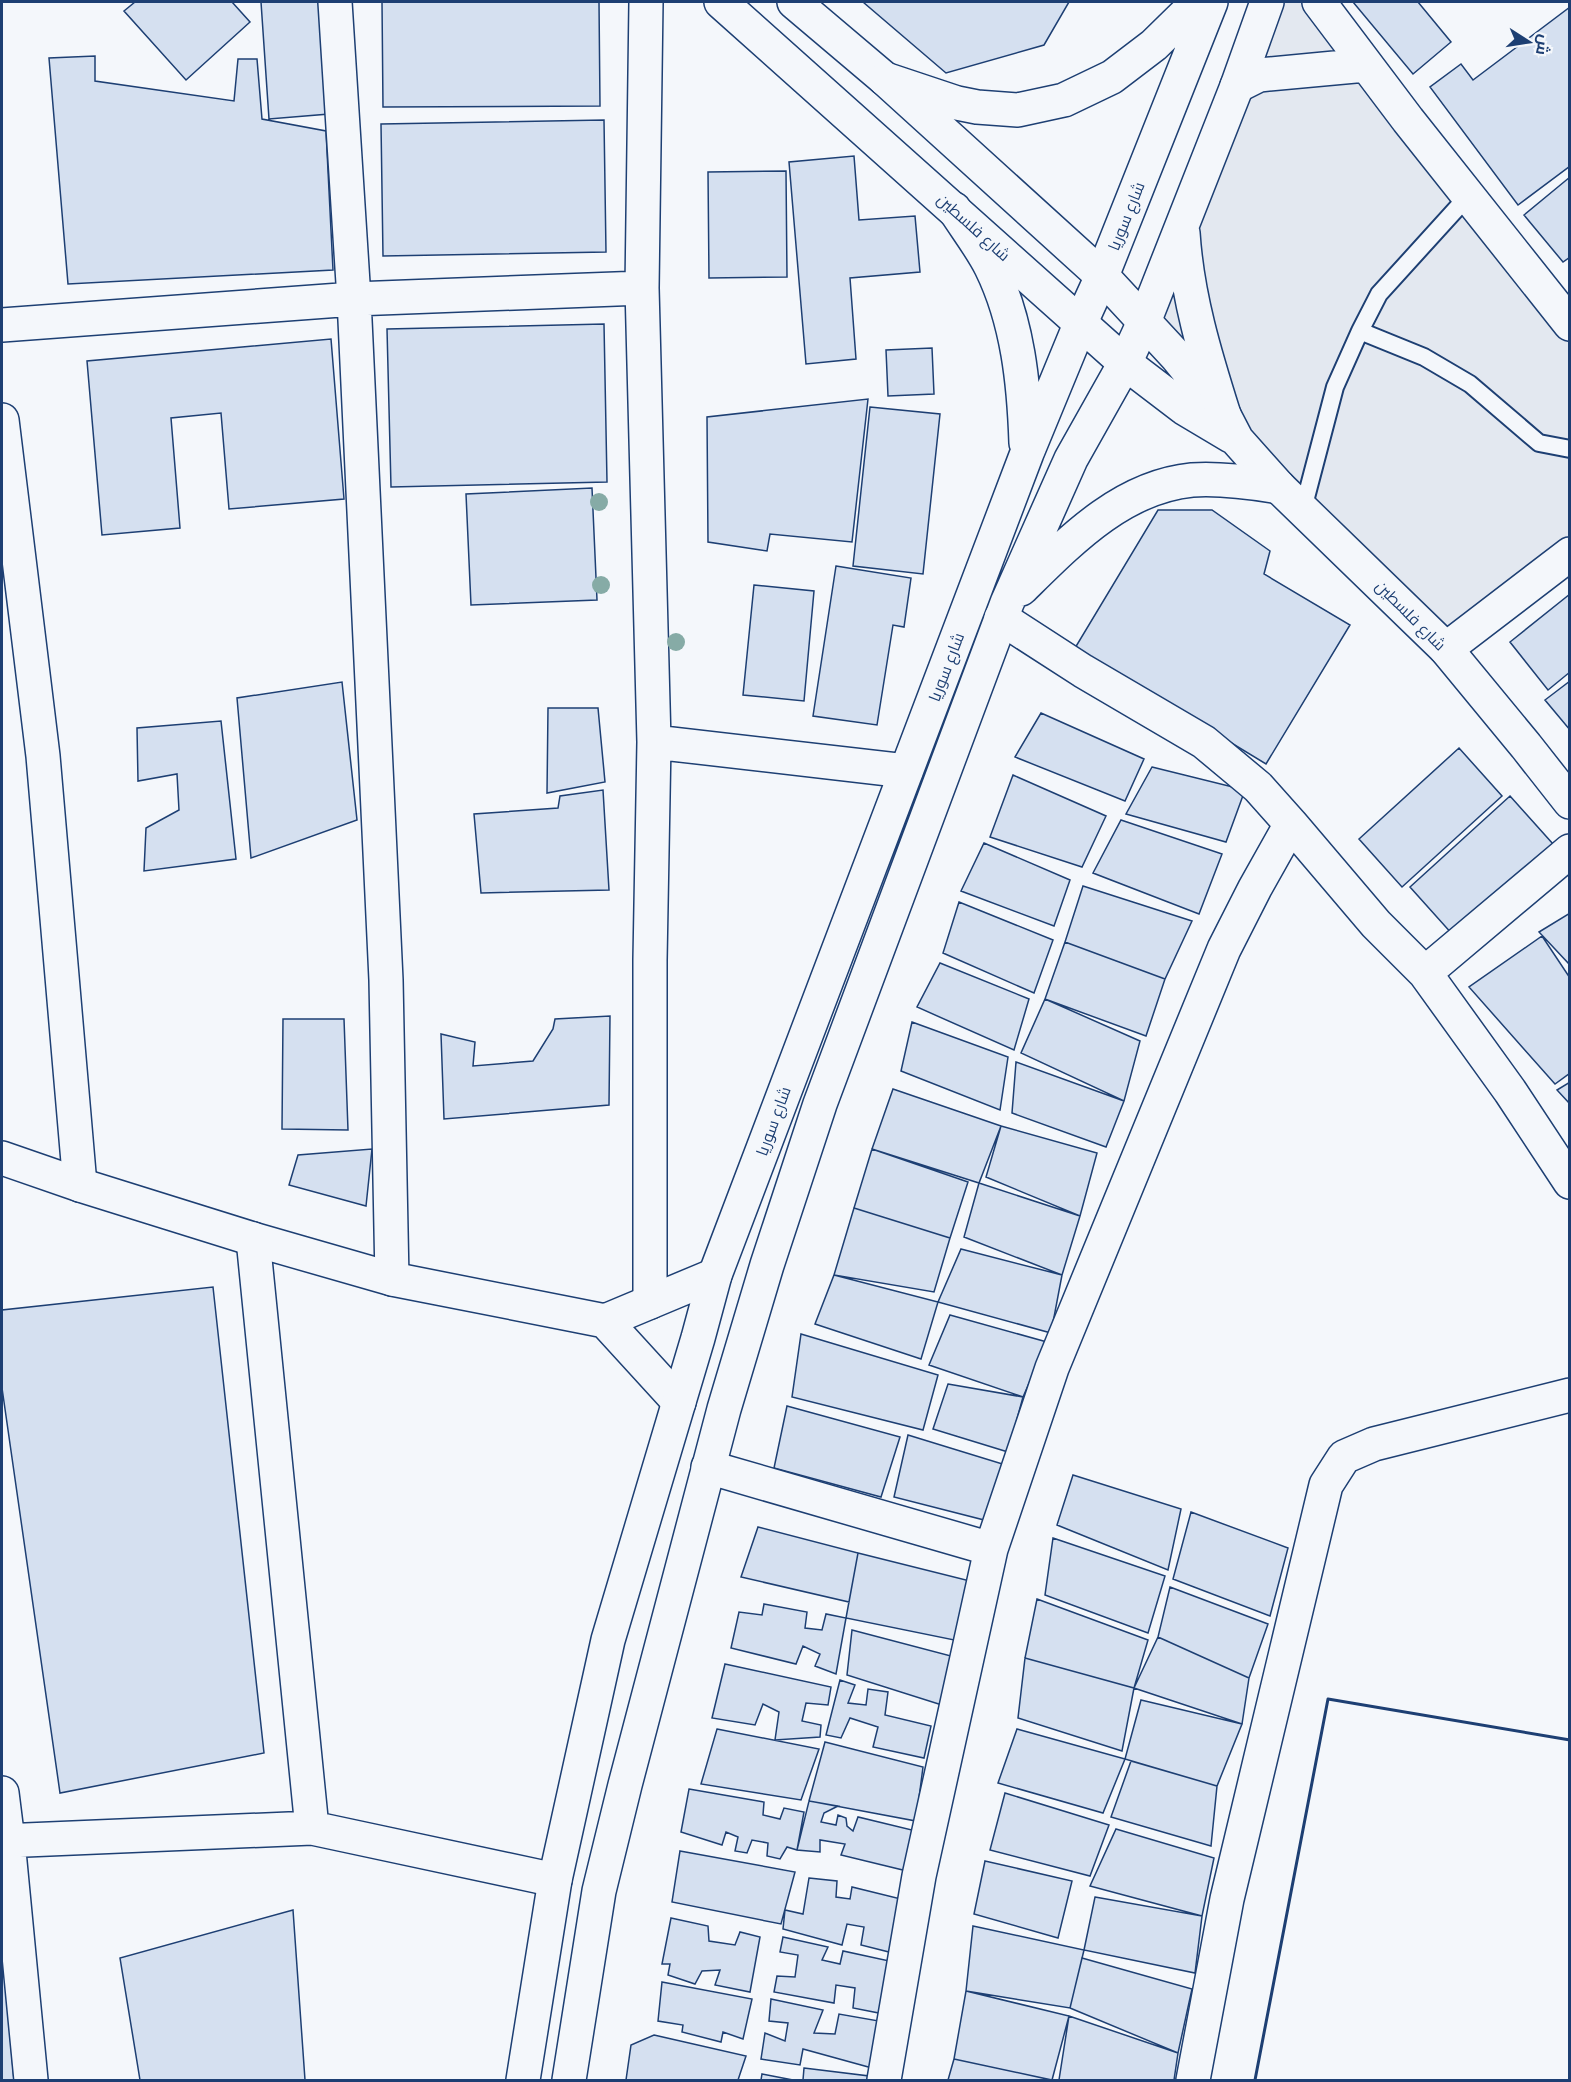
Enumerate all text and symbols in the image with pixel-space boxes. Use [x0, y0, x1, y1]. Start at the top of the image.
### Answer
north arrow [1499, 12, 1559, 72]
text: ش [1532, 33, 1556, 57]
street label: شارع سوريا [1103, 179, 1151, 254]
street label: شارع فلسطين [932, 189, 1015, 267]
street label: شارع فلسطين [1370, 576, 1450, 656]
street label: شارع سوريا [924, 630, 970, 705]
street label: شارع سوريا [751, 1084, 797, 1159]

